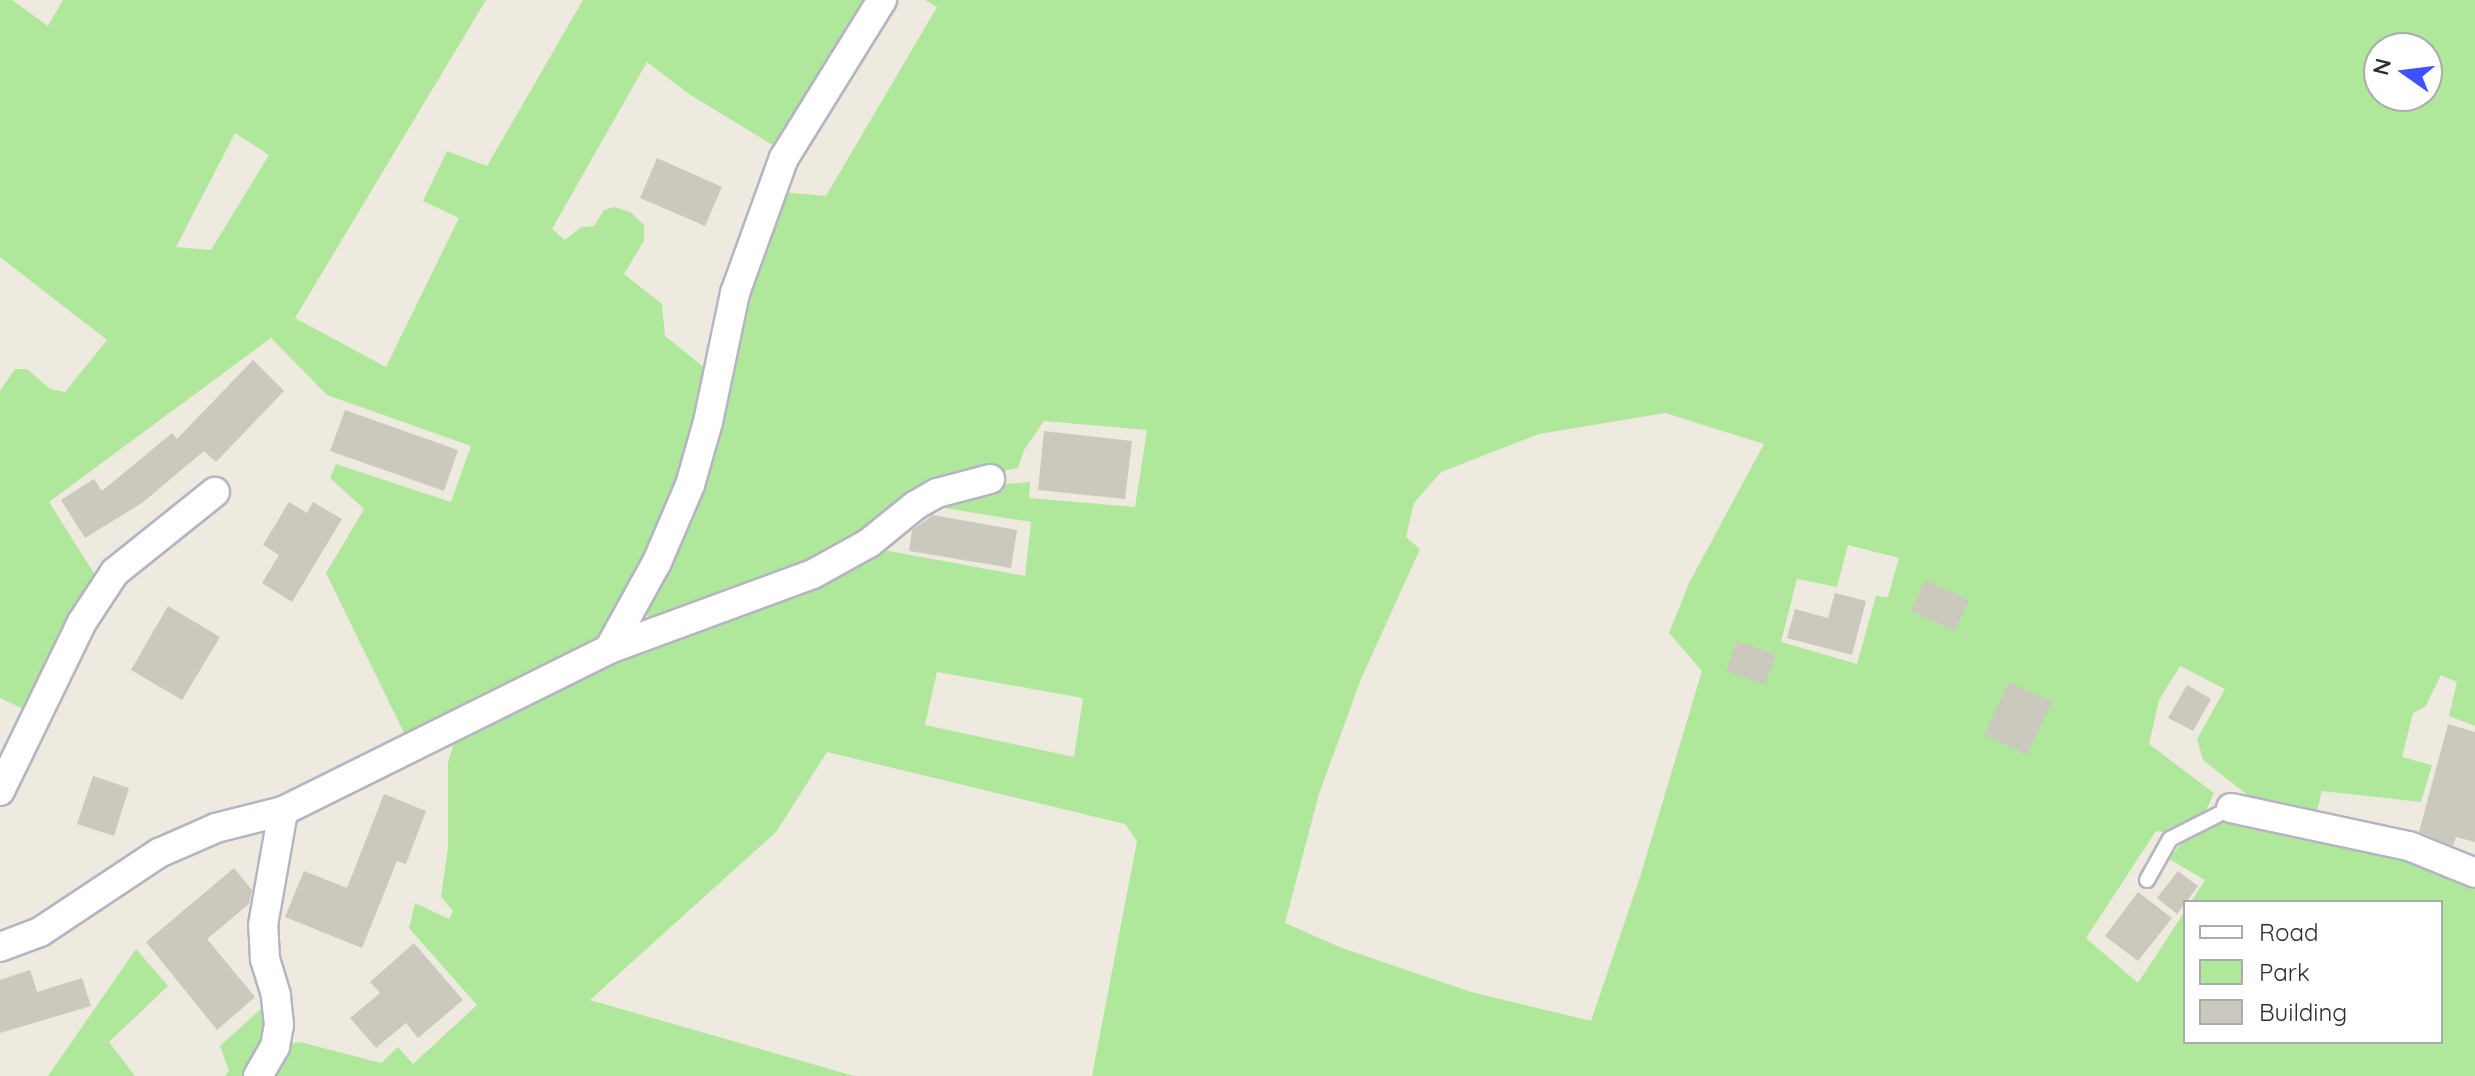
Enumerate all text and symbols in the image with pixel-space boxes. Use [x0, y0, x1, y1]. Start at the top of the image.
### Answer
north arrow [2363, 32, 2443, 112]
text: N [2366, 55, 2397, 78]
legend [2183, 900, 2443, 1044]
text: Road [2259, 917, 2319, 947]
text: Park [2259, 957, 2310, 987]
text: Building [2259, 997, 2347, 1027]

